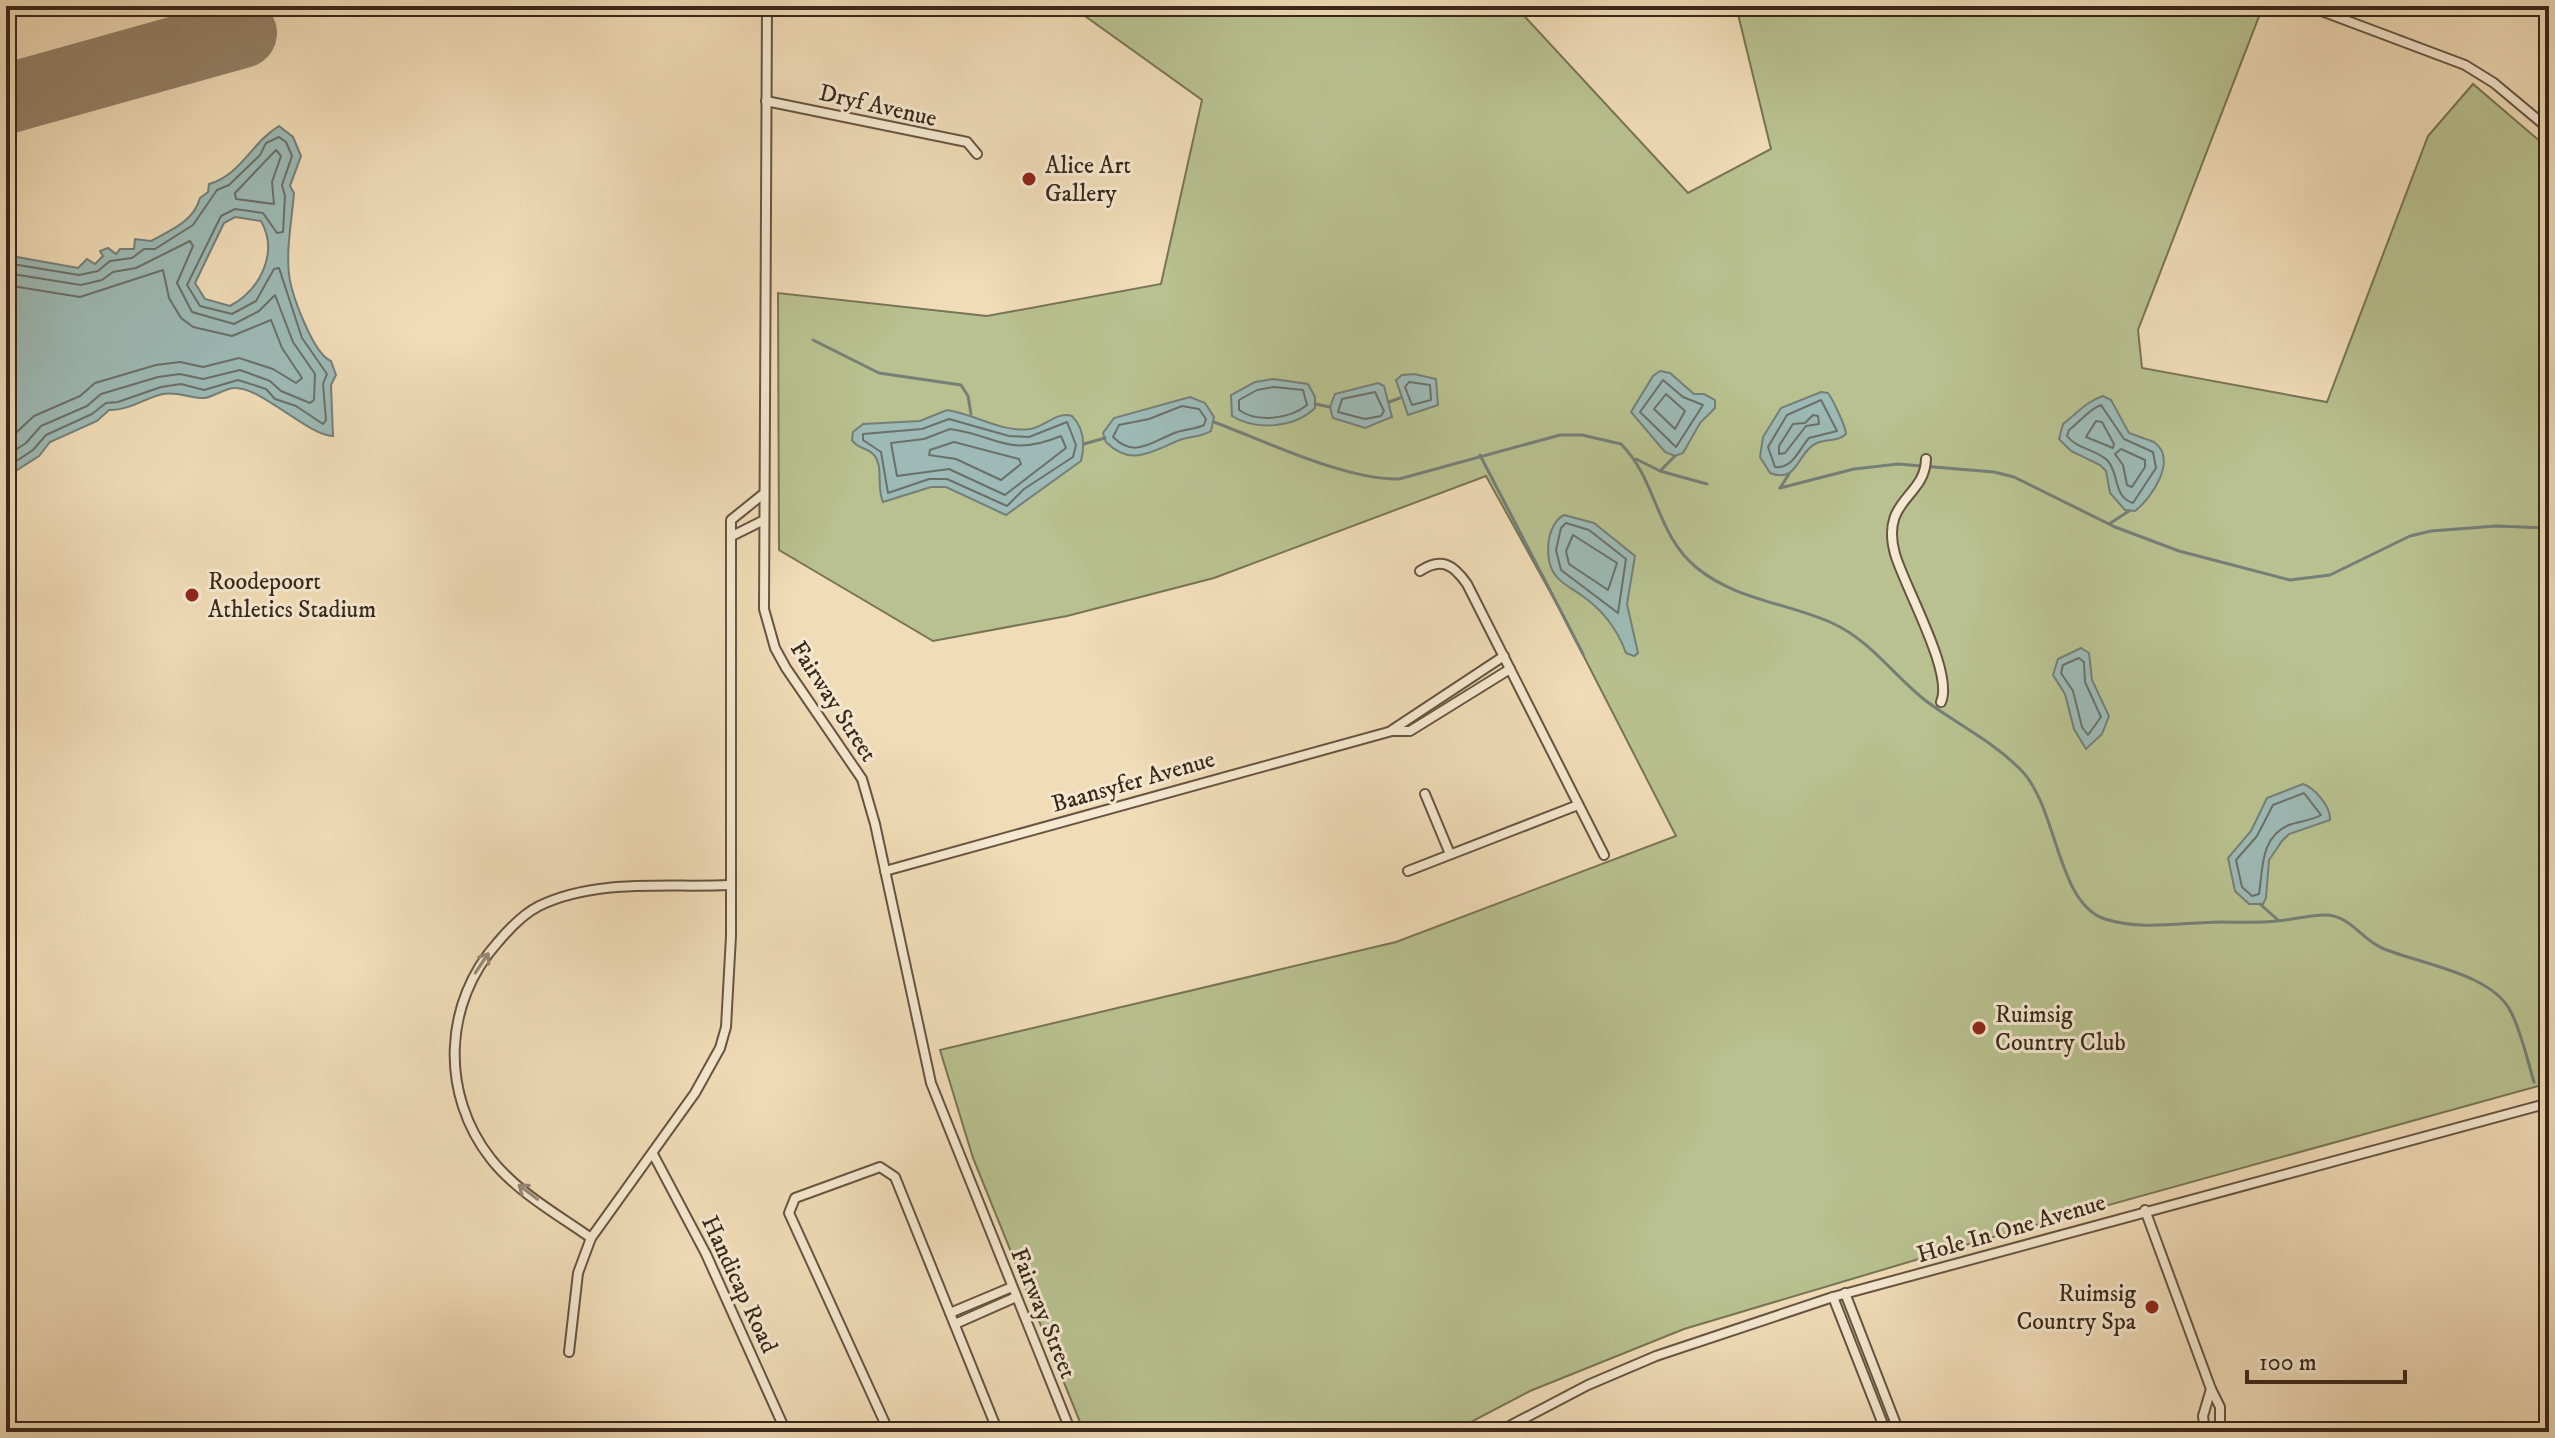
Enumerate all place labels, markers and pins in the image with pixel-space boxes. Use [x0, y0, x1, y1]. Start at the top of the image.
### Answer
place label: Alice Art Gallery [1045, 151, 1131, 209]
marker: Alice Art Gallery [1020, 170, 1038, 188]
place label: Roodepoort Athletics Stadium [208, 567, 376, 625]
marker: Roodepoort Athletics Stadium [183, 586, 201, 604]
place label: Ruimsig Country Club [1995, 1000, 2126, 1058]
marker: Ruimsig Country Club [1970, 1019, 1988, 1037]
place label: Ruimsig Country Spa [2016, 1279, 2137, 1337]
marker: Ruimsig Country Spa [2143, 1298, 2161, 1316]

